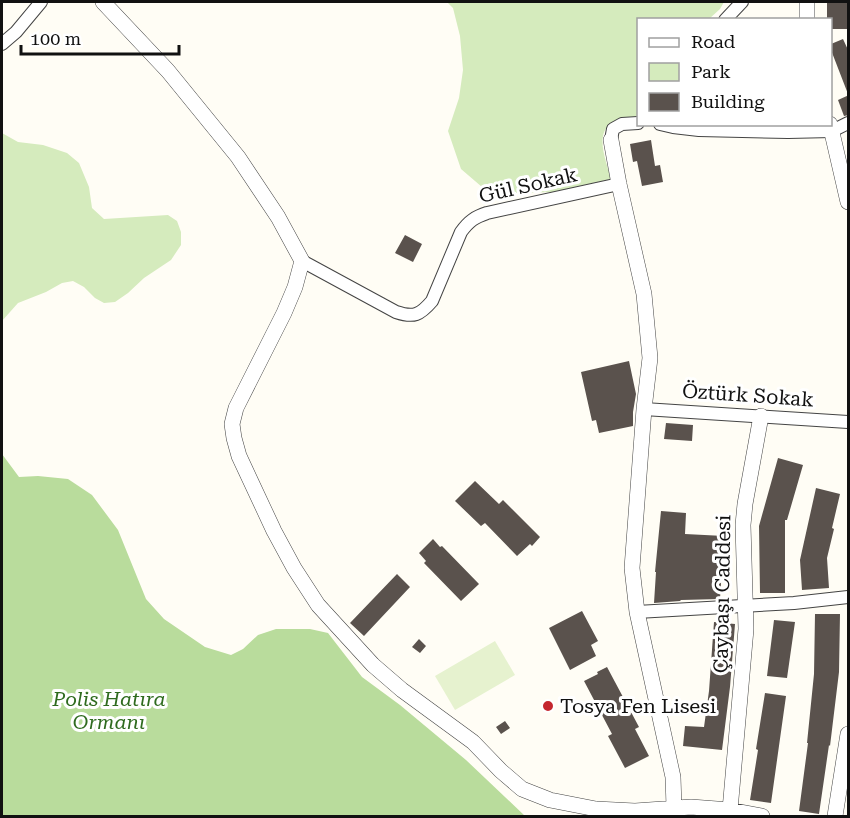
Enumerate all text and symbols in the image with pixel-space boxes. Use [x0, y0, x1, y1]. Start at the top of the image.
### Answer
scale bar [21, 18, 178, 56]
legend [637, 18, 832, 126]
text: 100 m [30, 28, 81, 49]
text: Road [691, 31, 736, 52]
text: Park [691, 61, 731, 82]
text: Building [691, 91, 765, 112]
street label: Gül Sokak [476, 162, 580, 208]
street label: Öztürk Sokak [681, 378, 815, 412]
street label: Çaybaşı Caddesi [709, 515, 735, 673]
park label: Polis Hatıra Ormanı [51, 687, 166, 734]
place label: Tosya Fen Lisesi [560, 694, 716, 718]
marker: Tosya Fen Lisesi [541, 699, 555, 713]

